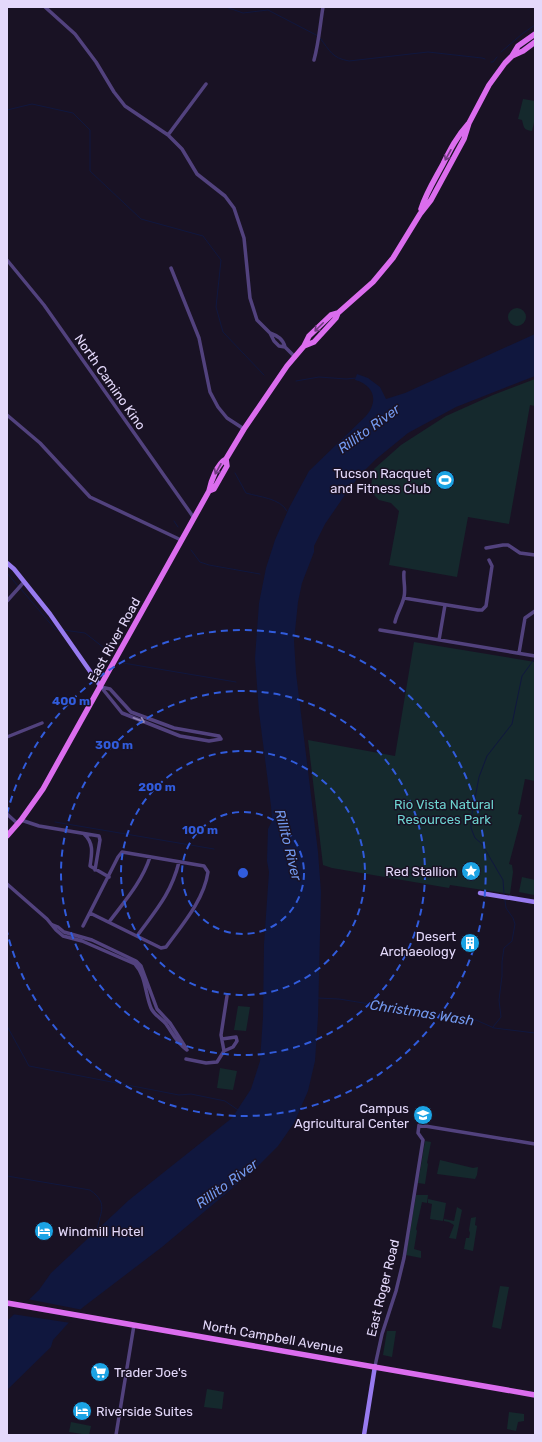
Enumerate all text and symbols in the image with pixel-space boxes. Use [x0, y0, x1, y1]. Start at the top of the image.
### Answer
one-way arrow [443, 149, 451, 161]
one-way arrow [314, 322, 324, 332]
street label: North Camino Kino [71, 331, 149, 433]
water label: Rillito River [335, 400, 404, 457]
one-way arrow [214, 463, 221, 475]
place label: Tucson Racquet and Fitness Club [330, 466, 431, 496]
sports icon: Tucson Racquet and Fitness Club [434, 469, 456, 491]
street label: East River Road [85, 595, 143, 685]
text: 400 m [52, 694, 90, 708]
one-way arrow [133, 717, 145, 725]
text: 300 m [95, 738, 133, 752]
text: 200 m [138, 780, 176, 794]
park label: Rio Vista Natural Resources Park [394, 797, 494, 827]
water label: Rillito River [271, 808, 305, 883]
text: 100 m [182, 823, 218, 837]
place icon: Red Stallion [460, 860, 482, 882]
place label: Red Stallion [385, 864, 457, 879]
centre of rings [236, 866, 250, 880]
place label: Desert Archaeology [380, 929, 456, 960]
building icon: Desert Archaeology [459, 932, 481, 954]
water label: Christmas Wash [369, 996, 475, 1030]
place label: Campus Agricultural Center [294, 1101, 409, 1132]
school or university icon: Campus Agricultural Center [412, 1104, 434, 1126]
water label: Rillito River [193, 1155, 262, 1212]
hotel icon: Windmill Hotel [33, 1220, 55, 1242]
place label: Windmill Hotel [58, 1224, 144, 1239]
street label: East Roger Road [364, 1238, 403, 1338]
street label: North Campbell Avenue [202, 1317, 344, 1357]
supermarket icon: Trader Joe's [89, 1361, 111, 1383]
place label: Trader Joe's [114, 1365, 187, 1380]
hotel icon: Riverside Suites [71, 1400, 93, 1422]
place label: Riverside Suites [96, 1404, 193, 1419]

